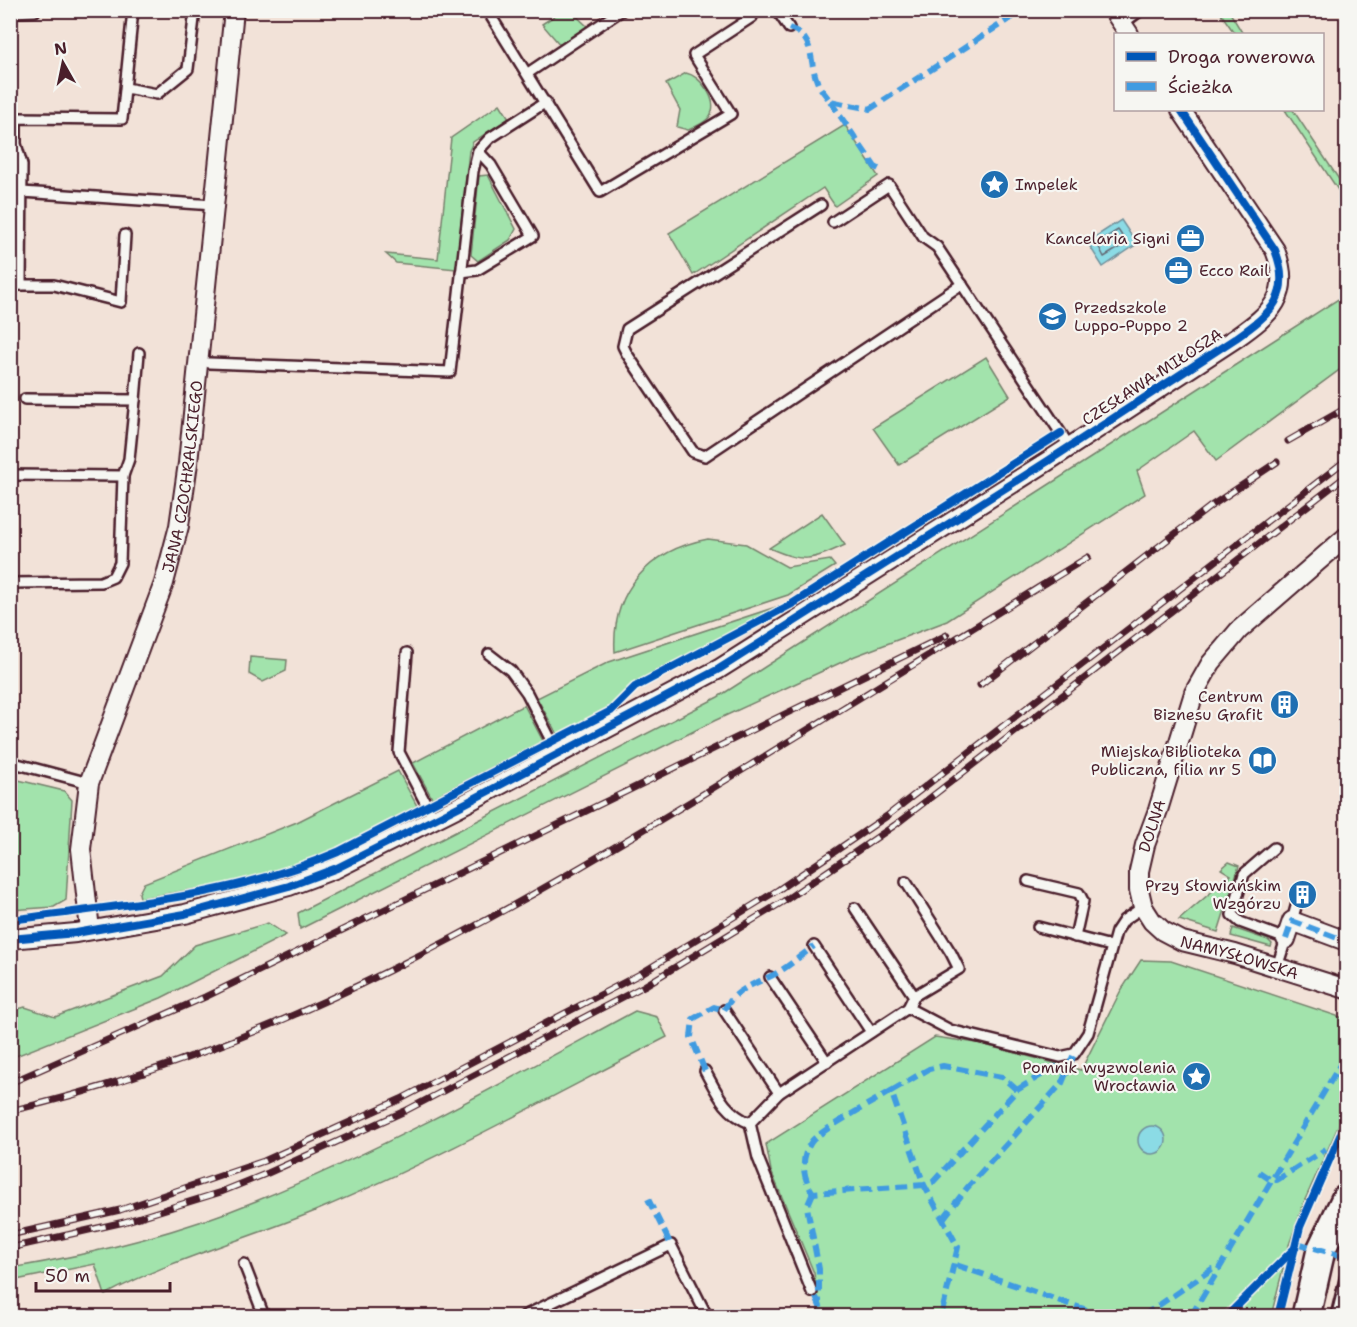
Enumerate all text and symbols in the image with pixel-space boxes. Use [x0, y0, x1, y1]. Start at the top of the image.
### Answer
north arrow [33, 33, 93, 93]
legend [1114, 33, 1324, 111]
text: N [53, 37, 69, 60]
text: Droga rowerowa [1168, 45, 1315, 69]
text: Ścieżka [1168, 75, 1232, 99]
place icon: Impelek [978, 168, 1010, 200]
place label: Impelek [1015, 174, 1078, 195]
office icon: Kancelaria Signi [1175, 222, 1207, 254]
place label: Kancelaria Signi [1045, 228, 1170, 249]
office icon: Ecco Rail [1162, 254, 1194, 286]
place label: Ecco Rail [1199, 260, 1269, 281]
place label: Przedszkole Luppo-Puppo 2 [1074, 297, 1188, 336]
school or university icon: Przedszkole Luppo-Puppo 2 [1037, 300, 1069, 332]
street label: CZESŁAWA MIŁOSZA [1078, 324, 1226, 430]
street label: JANA CZOCHRALSKIEGO [157, 379, 207, 575]
place label: Centrum Biznesu Grafit [1153, 686, 1263, 725]
building icon: Centrum Biznesu Grafit [1268, 689, 1300, 721]
place label: Miejska Biblioteka Publiczna, filia nr 5 [1091, 741, 1241, 780]
library icon: Miejska Biblioteka Publiczna, filia nr 5 [1246, 744, 1278, 776]
street label: DOLNA [1134, 797, 1170, 855]
place label: Przy Słowiańskim Wzgórzu [1145, 875, 1281, 914]
building icon: Przy Słowiańskim Wzgórzu [1286, 878, 1318, 910]
street label: NAMYSŁOWSKA [1178, 930, 1301, 984]
place label: Pomnik wyzwolenia Wrocławia [1022, 1057, 1176, 1096]
place icon: Pomnik wyzwolenia Wrocławia [1181, 1060, 1213, 1092]
scale bar [36, 1255, 170, 1293]
text: 50 m [45, 1264, 90, 1288]

